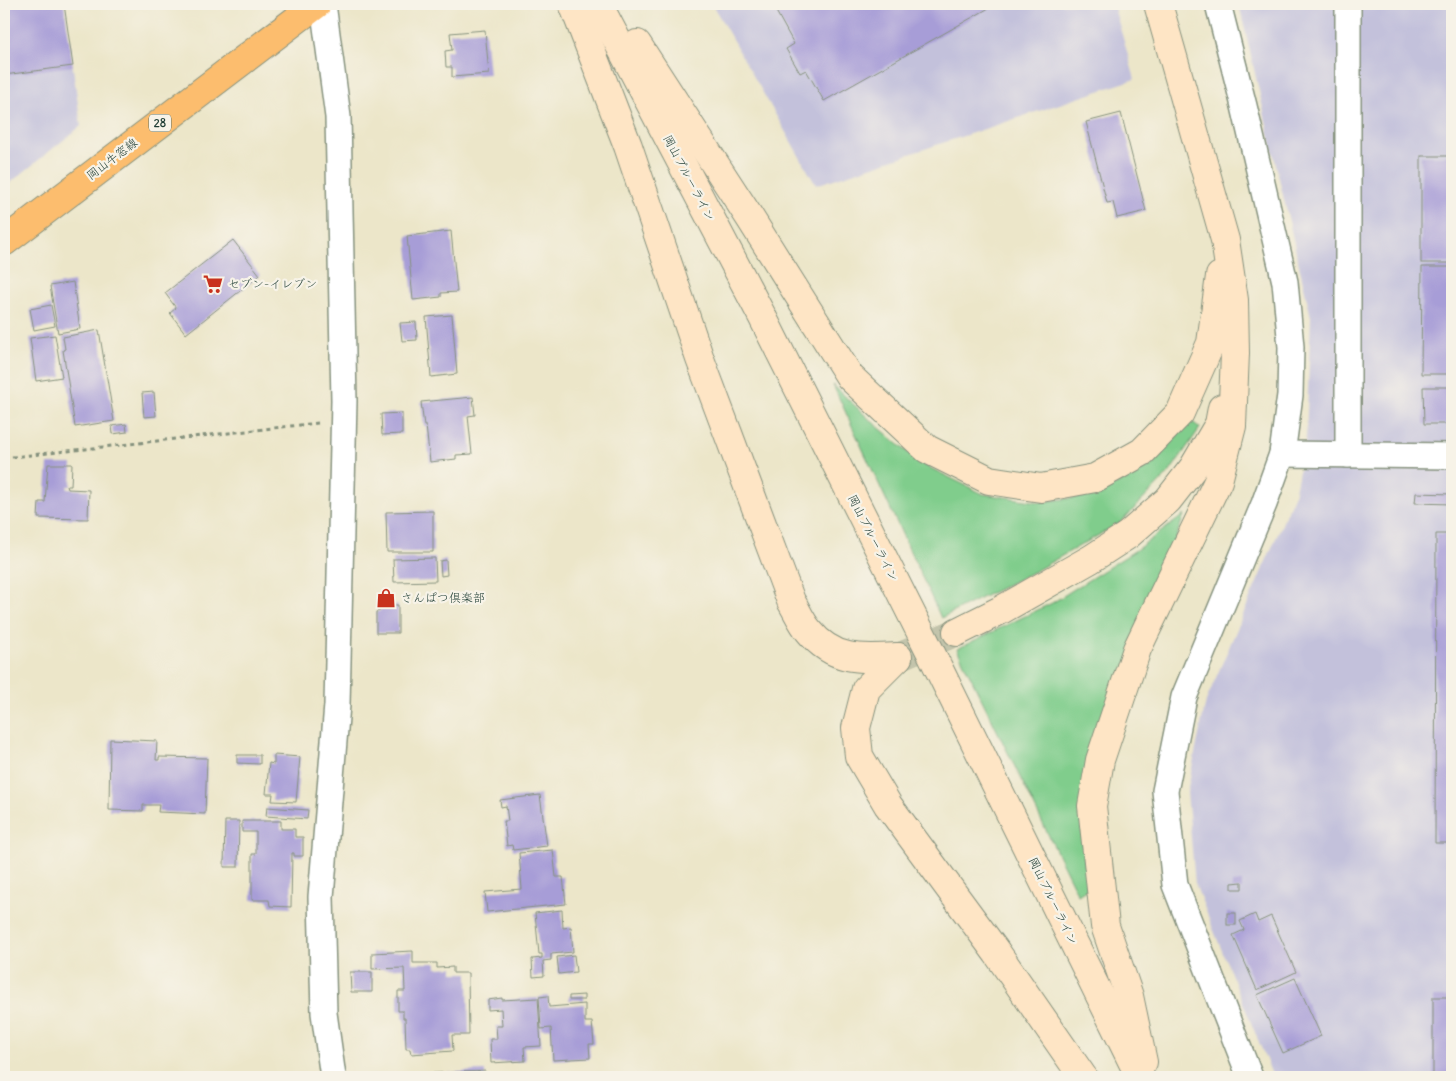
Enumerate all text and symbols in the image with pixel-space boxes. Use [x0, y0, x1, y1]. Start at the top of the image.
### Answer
road number: 28 [149, 115, 171, 132]
street label: 岡山ブルーライン [660, 132, 718, 223]
street label: 岡山牛窓線 [83, 135, 140, 183]
supermarket icon: セブン-イレブン [202, 273, 224, 295]
place label: セブン-イレブン [228, 276, 317, 291]
street label: 岡山ブルーライン [845, 492, 902, 584]
shop icon: さんぱつ倶楽部 [375, 587, 397, 609]
place label: さんぱつ倶楽部 [401, 590, 485, 605]
street label: 岡山ブルーライン [1026, 855, 1081, 947]

